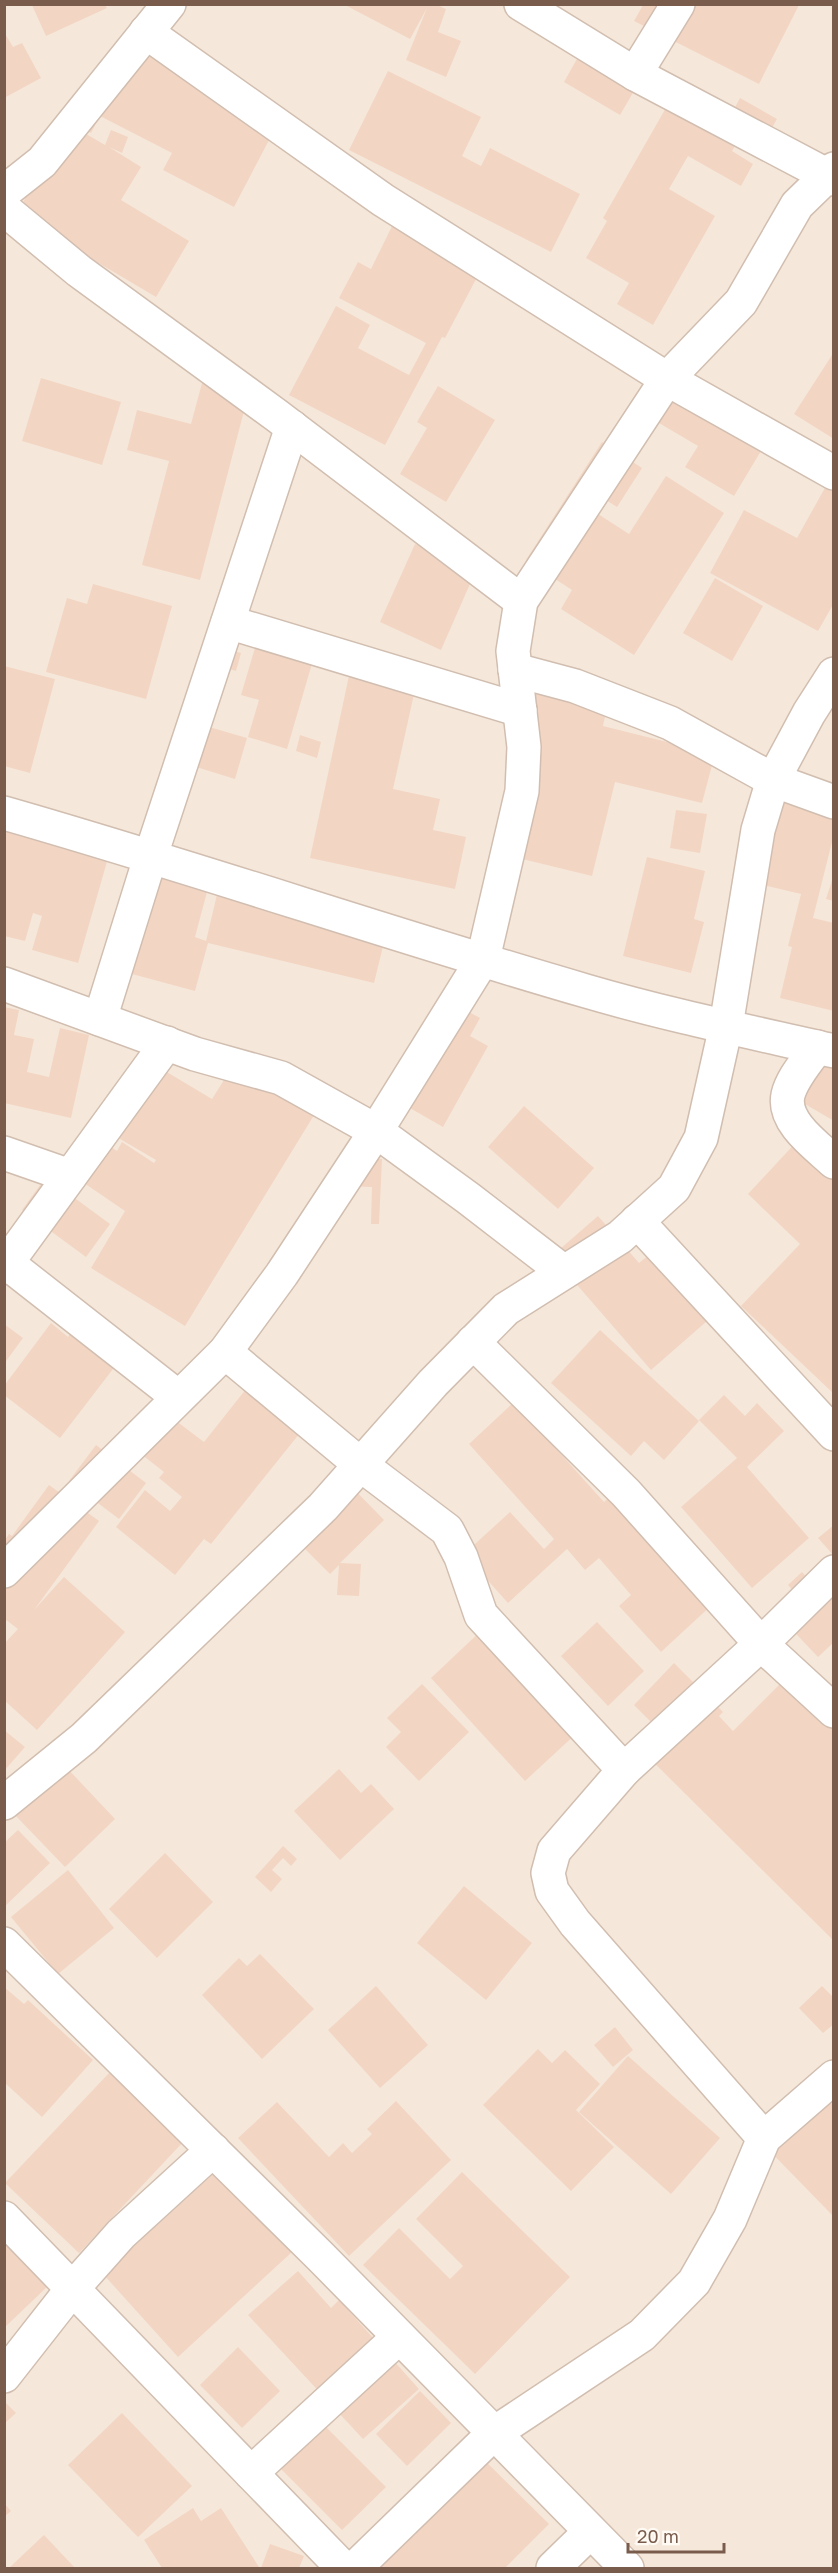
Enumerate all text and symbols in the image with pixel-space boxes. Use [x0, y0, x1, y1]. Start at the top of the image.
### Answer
scale bar [628, 2516, 724, 2554]
text: 20 m [637, 2525, 679, 2547]

